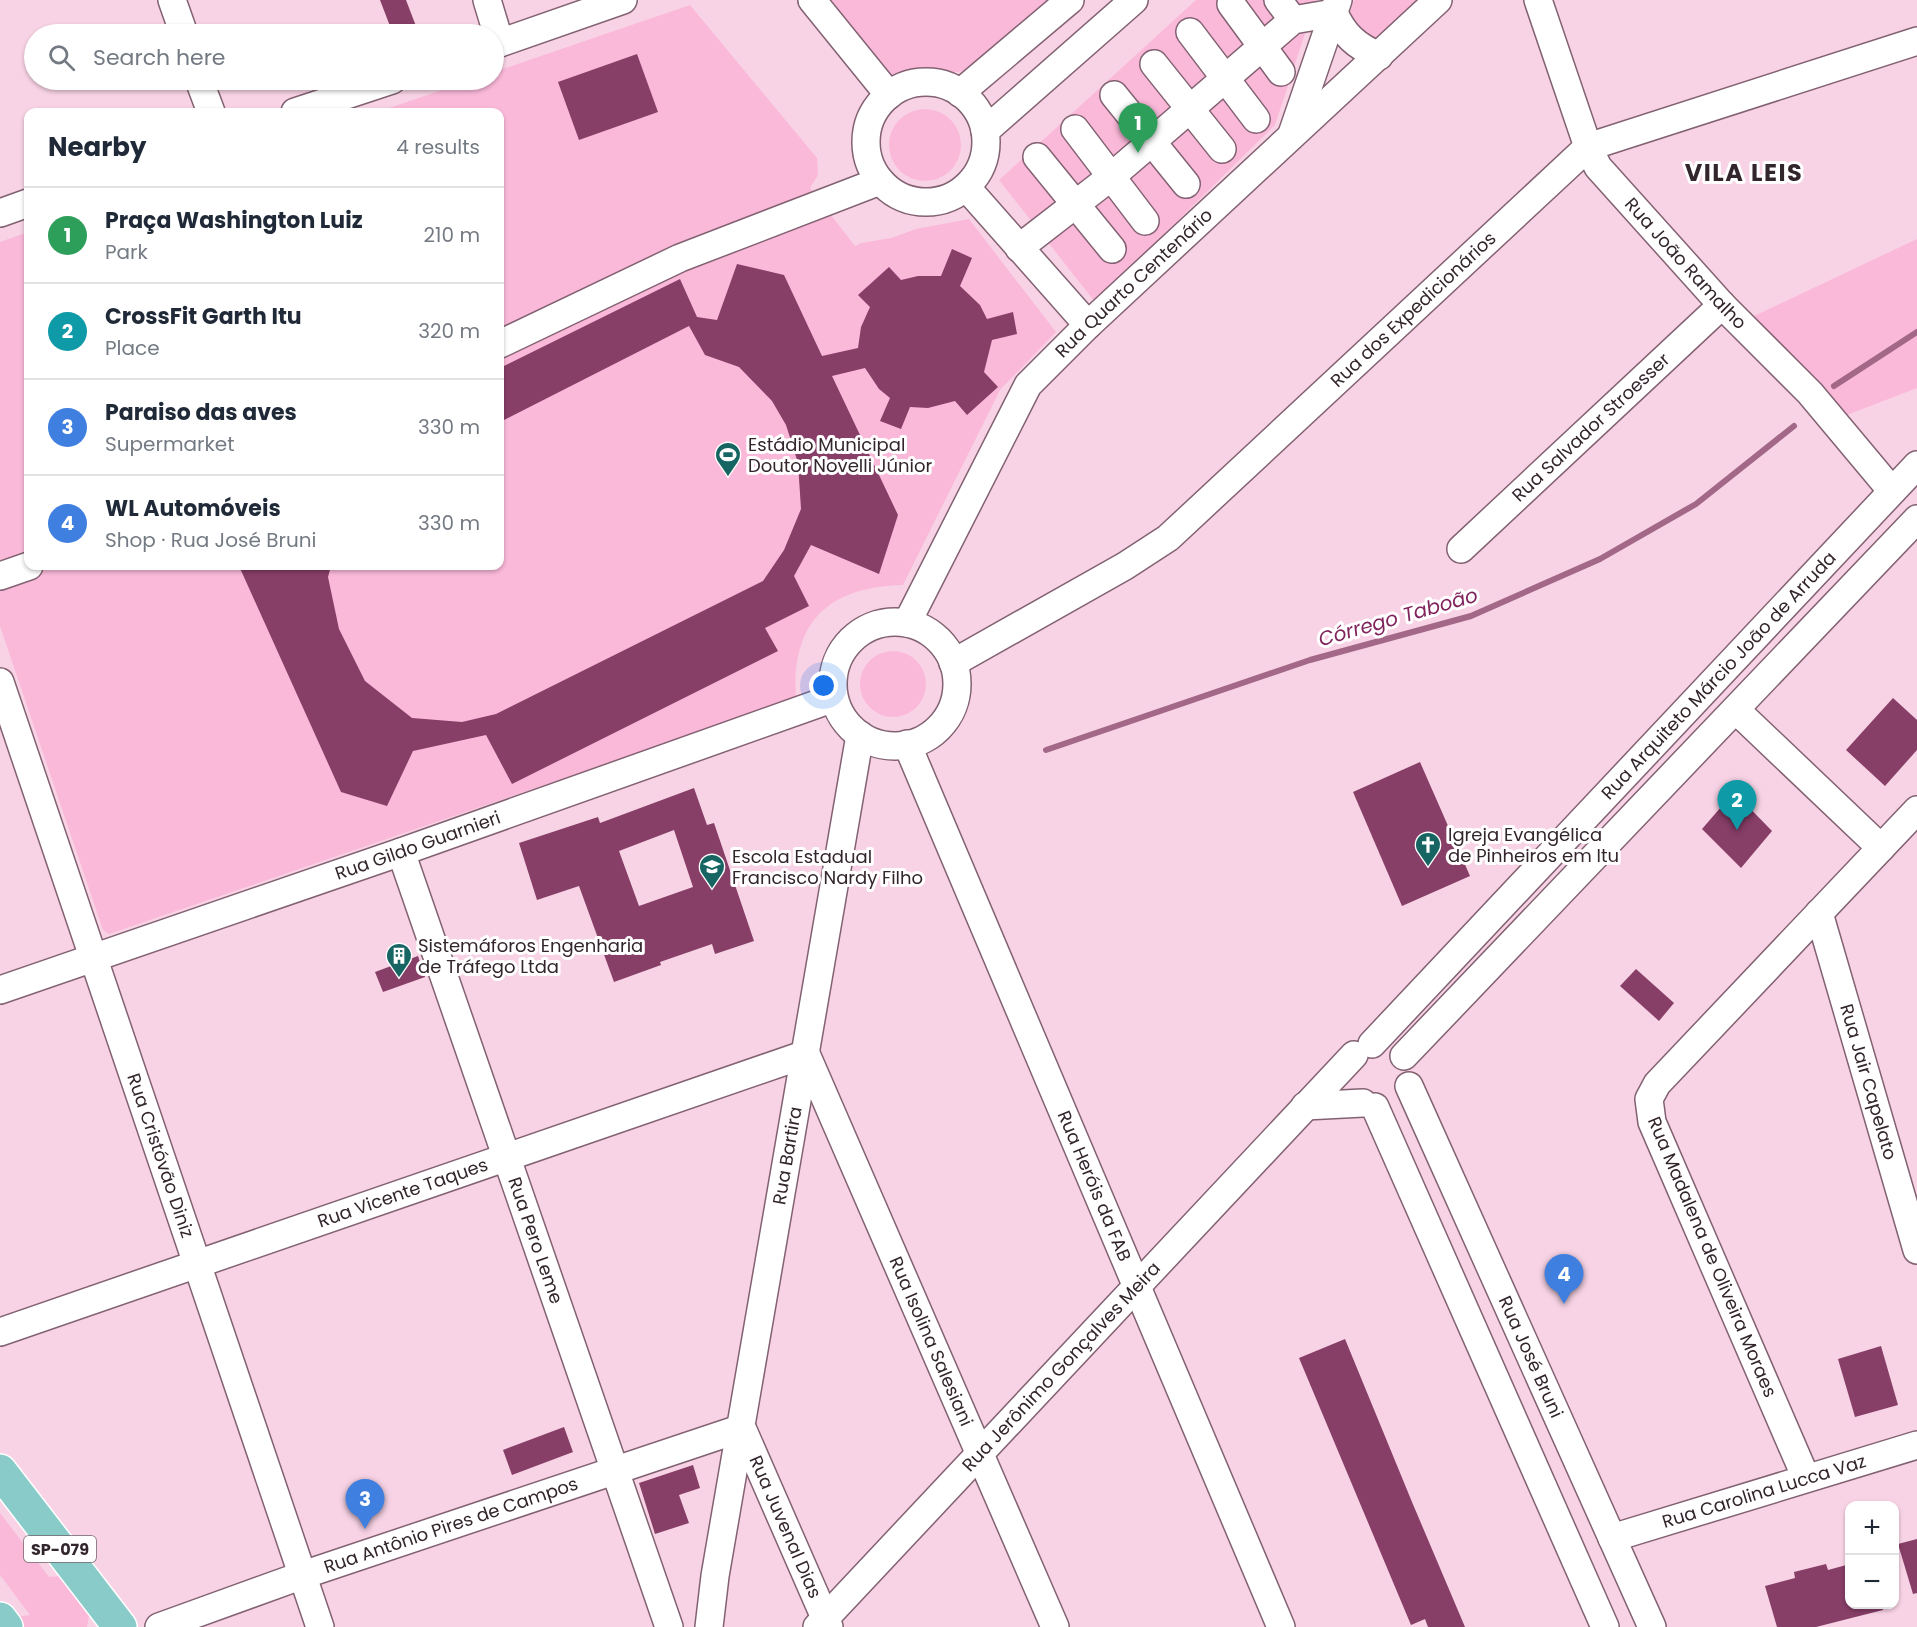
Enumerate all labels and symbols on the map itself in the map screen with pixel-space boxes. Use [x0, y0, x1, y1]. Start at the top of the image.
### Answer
pin: 1 [1118, 104, 1158, 153]
district label: VILA LEIS [1685, 156, 1803, 189]
street label: Rua João Ramalho [1619, 192, 1752, 335]
street label: Rua Quarto Centenário [1049, 203, 1218, 363]
street label: Rua dos Expedicionários [1325, 226, 1501, 393]
street label: Rua Salvador Stroesser [1506, 347, 1675, 507]
place label: Estádio Municipal Doutor Novelli Júnior [748, 432, 932, 478]
sports icon: Estádio Municipal Doutor Novelli Júnior [713, 440, 743, 478]
street label: Rua Arquiteto Márcio João de Arruda [1595, 546, 1841, 805]
water label: Córrego Taboão [1315, 581, 1481, 653]
your location [809, 671, 838, 700]
pin: 2 [1718, 780, 1756, 830]
street label: Rua Gildo Guarnieri [332, 805, 504, 886]
place label: Igreja Evangélica de Pinheiros em Itu [1448, 822, 1619, 868]
church icon: Igreja Evangélica de Pinheiros em Itu [1413, 830, 1443, 868]
place label: Escola Estadual Francisco Nardy Filho [732, 844, 923, 890]
school or university icon: Escola Estadual Francisco Nardy Filho [697, 852, 727, 890]
place label: Sistemáforos Engenharia de Tráfego Ltda [418, 933, 643, 979]
building icon: Sistemáforos Engenharia de Tráfego Ltda [384, 941, 414, 979]
street label: Rua Jair Capelato [1834, 1001, 1903, 1163]
street label: Rua Cristóvão Diniz [121, 1070, 200, 1241]
street label: Rua Bartira [766, 1104, 808, 1207]
street label: Rua Heróis da FAB [1052, 1107, 1138, 1265]
street label: Rua Madalena de Oliveira Moraes [1642, 1113, 1783, 1401]
street label: Rua Vicente Taques [314, 1152, 491, 1234]
street label: Rua Pero Leme [502, 1173, 569, 1307]
street label: Rua Isolina Salesiani [884, 1253, 979, 1430]
pin: 4 [1544, 1254, 1584, 1304]
street label: Rua Jerônimo Gonçalves Meira [956, 1256, 1166, 1477]
street label: Rua José Bruni [1493, 1292, 1569, 1422]
street label: Rua Carolina Lucca Vaz [1659, 1448, 1869, 1534]
street label: Rua Juvenal Dias [743, 1451, 828, 1602]
street label: Rua Antônio Pires de Campos [320, 1471, 581, 1579]
pin: 3 [346, 1480, 385, 1529]
road number: SP-079 [24, 1536, 96, 1562]

